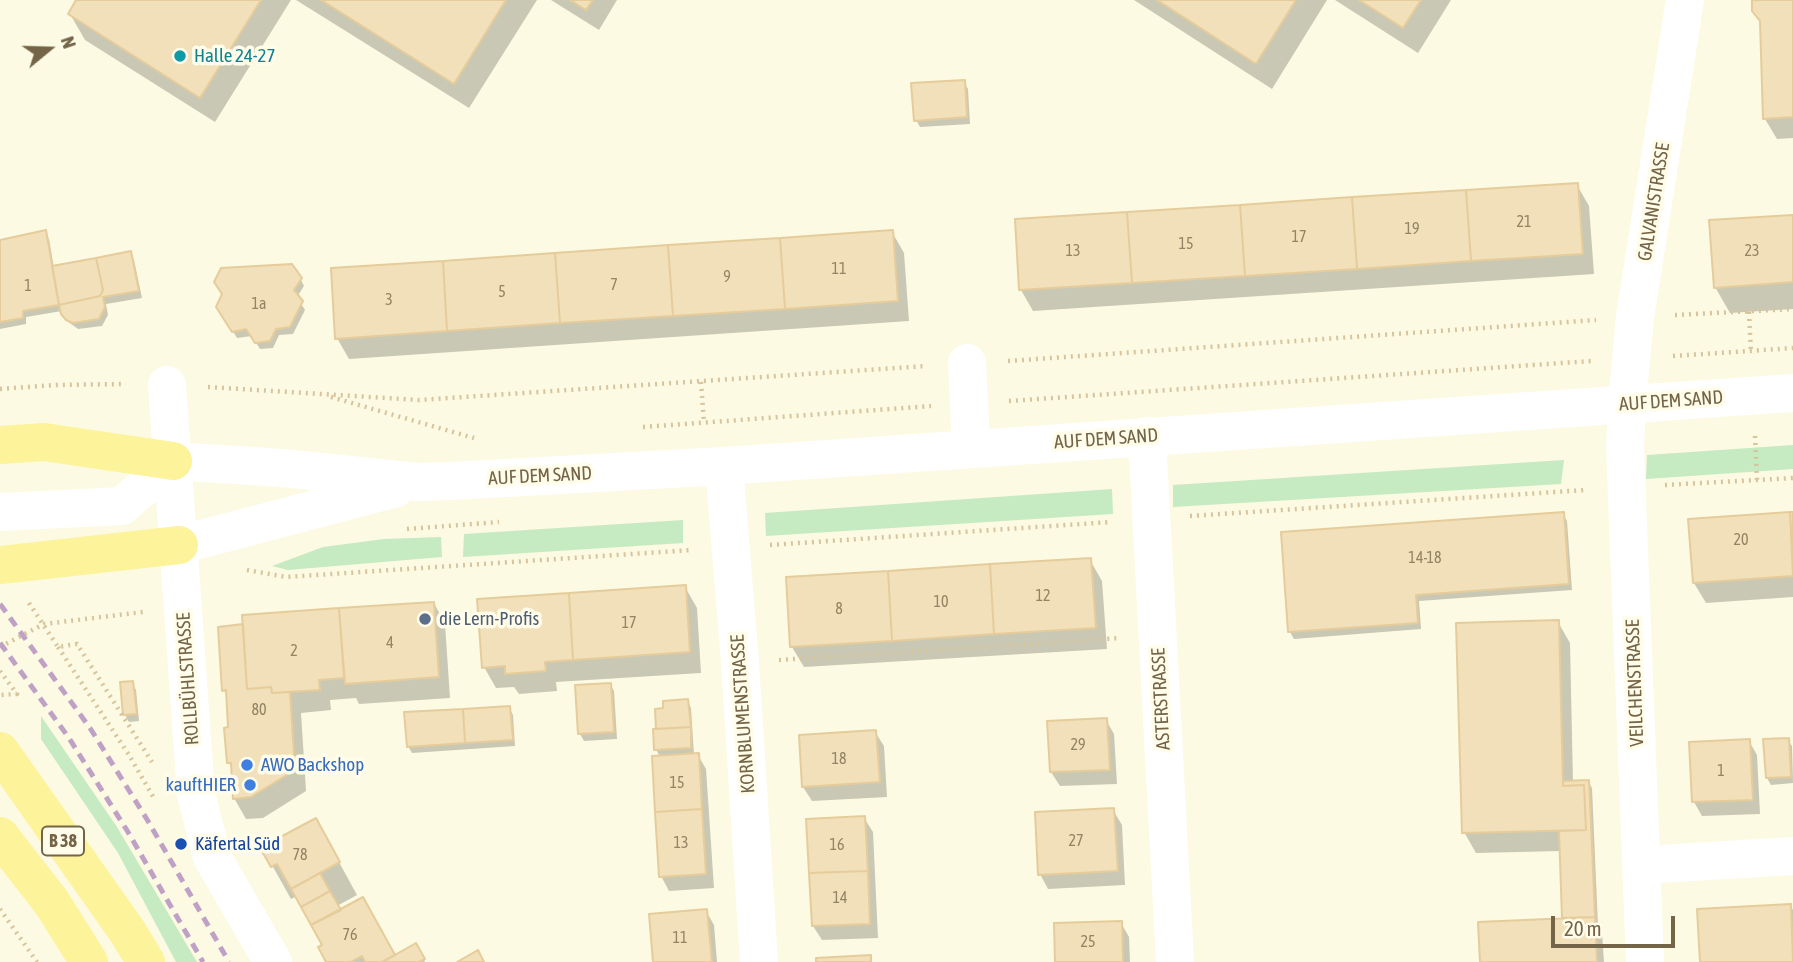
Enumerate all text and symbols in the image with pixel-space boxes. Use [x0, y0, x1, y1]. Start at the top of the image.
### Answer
north arrow [14, 14, 84, 84]
text: N [57, 33, 81, 51]
place label: Halle 24-27 [194, 45, 275, 67]
marker: Halle 24-27 [172, 48, 188, 64]
street label: GALVANISTRASSE [1633, 141, 1675, 263]
house number: 21 [1516, 212, 1532, 232]
house number: 19 [1404, 219, 1420, 239]
house number: 17 [1291, 227, 1307, 247]
house number: 15 [1178, 234, 1194, 254]
house number: 13 [1065, 241, 1081, 261]
house number: 23 [1744, 241, 1760, 261]
house number: 11 [831, 259, 847, 279]
house number: 9 [723, 267, 731, 287]
house number: 7 [610, 275, 618, 295]
house number: 1 [24, 276, 32, 296]
house number: 5 [498, 282, 506, 302]
house number: 3 [385, 290, 393, 310]
house number: 1a [252, 294, 266, 314]
street label: AUF DEM SAND [1618, 386, 1724, 416]
street label: AUF DEM SAND [1053, 424, 1159, 454]
street label: AUF DEM SAND [487, 462, 593, 490]
house number: 20 [1733, 530, 1749, 550]
house number: 14-18 [1408, 548, 1442, 568]
house number: 12 [1035, 586, 1051, 606]
house number: 10 [933, 592, 949, 612]
house number: 8 [835, 599, 843, 619]
place label: die Lern-Profis [439, 608, 539, 630]
marker: die Lern-Profis [417, 611, 433, 627]
street label: ROLLBÜHLSTRASSE [172, 612, 204, 746]
house number: 17 [621, 613, 637, 633]
street label: VEILCHENSTRASSE [1621, 619, 1649, 747]
house number: 4 [386, 633, 394, 653]
street label: KORNBLUMENSTRASSE [726, 634, 760, 794]
house number: 2 [290, 641, 298, 661]
street label: ASTERSTRASSE [1147, 647, 1175, 751]
house number: 80 [251, 700, 267, 720]
house number: 29 [1070, 735, 1086, 755]
house number: 18 [831, 749, 847, 769]
place label: AWO Backshop [261, 754, 364, 776]
marker: AWO Backshop [239, 757, 255, 773]
house number: 1 [1717, 761, 1725, 781]
house number: 15 [669, 773, 685, 793]
place label: kauftHIER [165, 774, 236, 796]
marker: kauftHIER [242, 777, 258, 793]
road number: B 38 [42, 826, 84, 856]
house number: 27 [1068, 831, 1084, 851]
place label: Käfertal Süd [195, 833, 280, 855]
house number: 13 [673, 833, 689, 853]
house number: 16 [829, 835, 845, 855]
marker: Käfertal Süd [173, 836, 189, 852]
house number: 78 [292, 845, 308, 865]
house number: 14 [832, 888, 848, 908]
scale bar [1555, 902, 1679, 946]
text: 20 m [1564, 916, 1602, 940]
house number: 76 [342, 925, 358, 945]
house number: 11 [672, 928, 688, 948]
house number: 25 [1080, 932, 1096, 952]

